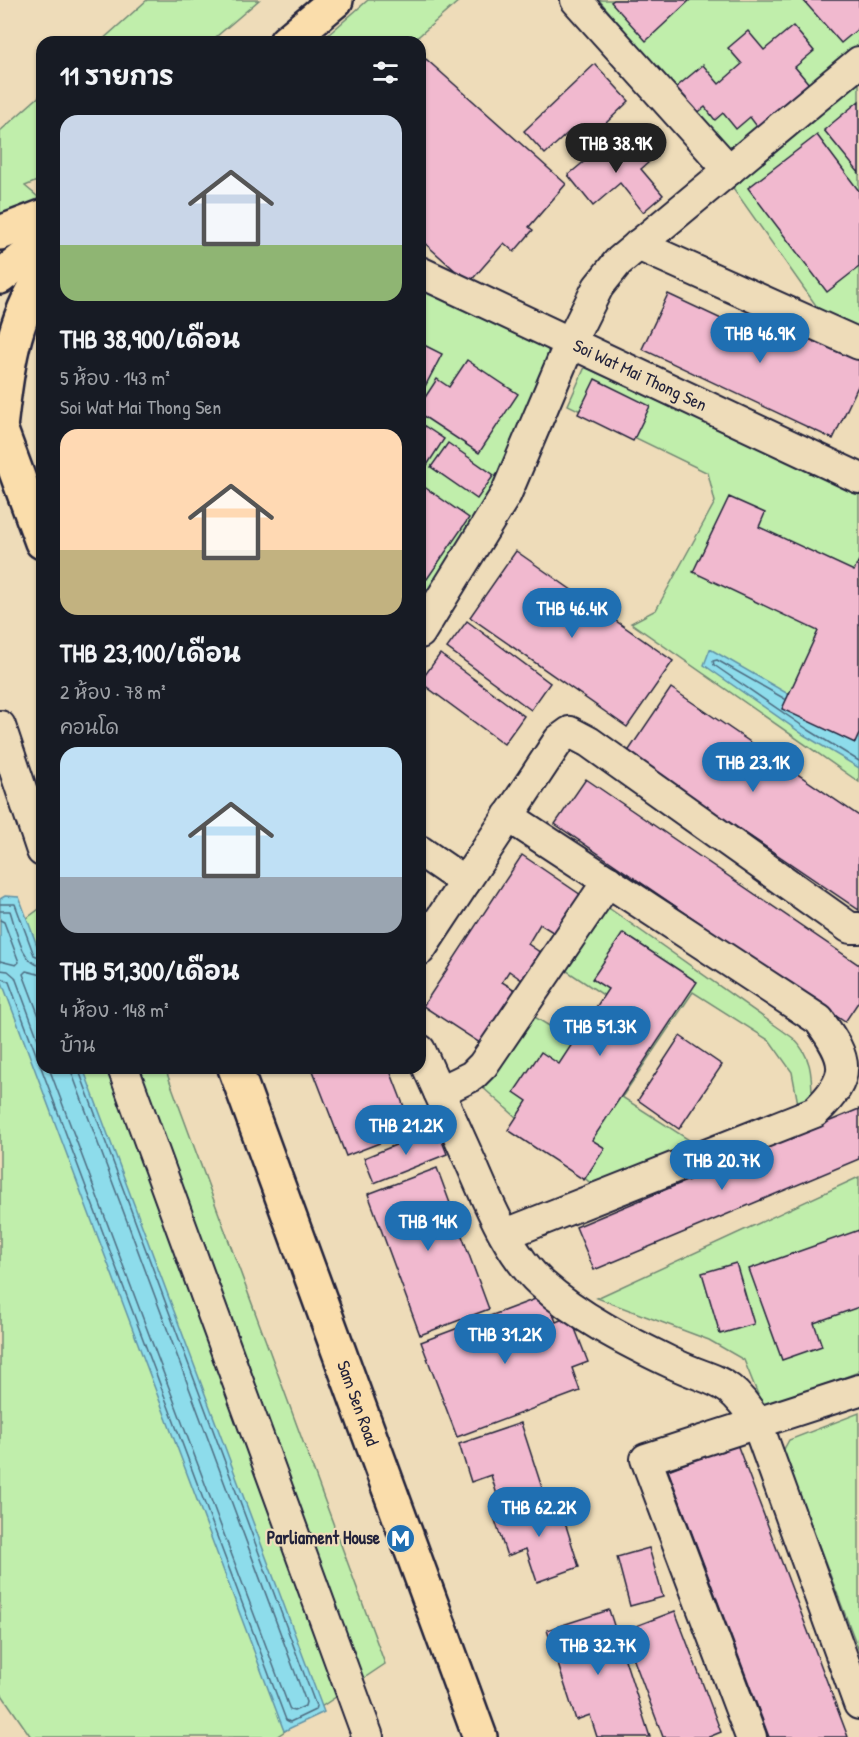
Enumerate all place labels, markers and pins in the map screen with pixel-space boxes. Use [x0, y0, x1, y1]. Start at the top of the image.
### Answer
pin: THB 38.9K [547, 123, 685, 174]
pin: THB 46.9K [691, 313, 829, 364]
pin: THB 46.4K [503, 588, 641, 639]
pin: THB 23.1K [684, 742, 822, 793]
pin: THB 51.3K [531, 1006, 669, 1057]
pin: THB 21.2K [337, 1105, 475, 1156]
pin: THB 20.7K [653, 1140, 791, 1191]
pin: THB 14K [373, 1201, 483, 1252]
pin: THB 31.2K [436, 1314, 574, 1365]
pin: THB 62.2K [470, 1487, 608, 1538]
metro station icon: Parliament House [385, 1522, 417, 1554]
place label: Parliament House [267, 1525, 381, 1550]
pin: THB 32.7K [529, 1625, 667, 1676]

